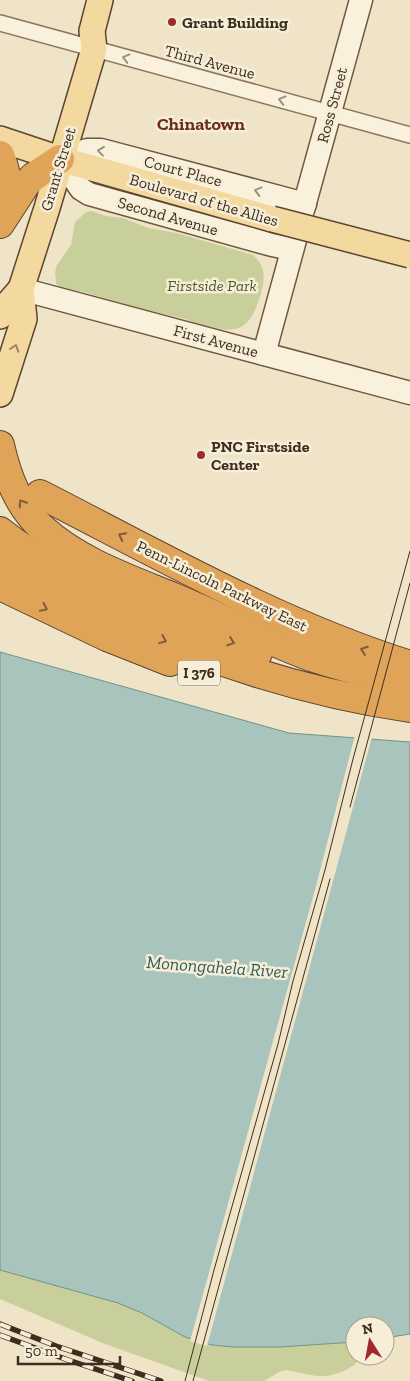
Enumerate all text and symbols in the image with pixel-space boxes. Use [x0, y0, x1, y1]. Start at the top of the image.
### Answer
place label: Grant Building [182, 13, 288, 32]
marker: Grant Building [166, 16, 178, 28]
street label: Third Avenue [163, 41, 257, 83]
one-way arrow [122, 53, 130, 63]
street label: Ross Street [313, 65, 351, 145]
one-way arrow [279, 96, 287, 106]
district label: Chinatown [157, 113, 245, 135]
street label: Grant Street [36, 125, 80, 213]
one-way arrow [96, 146, 104, 157]
street label: Court Place [142, 151, 224, 191]
street label: Boulevard of the Allies [127, 170, 281, 230]
one-way arrow [254, 187, 262, 197]
street label: Second Avenue [116, 193, 220, 239]
park label: Firstside Park [167, 276, 257, 295]
street label: First Avenue [172, 321, 260, 361]
one-way arrow [9, 344, 19, 353]
place label: PNC Firstside Center [211, 437, 310, 474]
marker: PNC Firstside Center [195, 449, 207, 461]
one-way arrow [19, 500, 29, 509]
one-way arrow [118, 532, 127, 542]
street label: Penn-Lincoln Parkway East [134, 536, 311, 636]
one-way arrow [39, 601, 48, 612]
one-way arrow [158, 634, 167, 644]
one-way arrow [226, 636, 234, 646]
one-way arrow [360, 646, 368, 656]
road number: I 376 [178, 660, 220, 686]
water label: Monongahela River [146, 951, 289, 983]
north arrow [345, 1316, 395, 1366]
text: N [361, 1319, 375, 1338]
scale bar [18, 1334, 120, 1366]
text: 50 m [25, 1342, 58, 1360]

